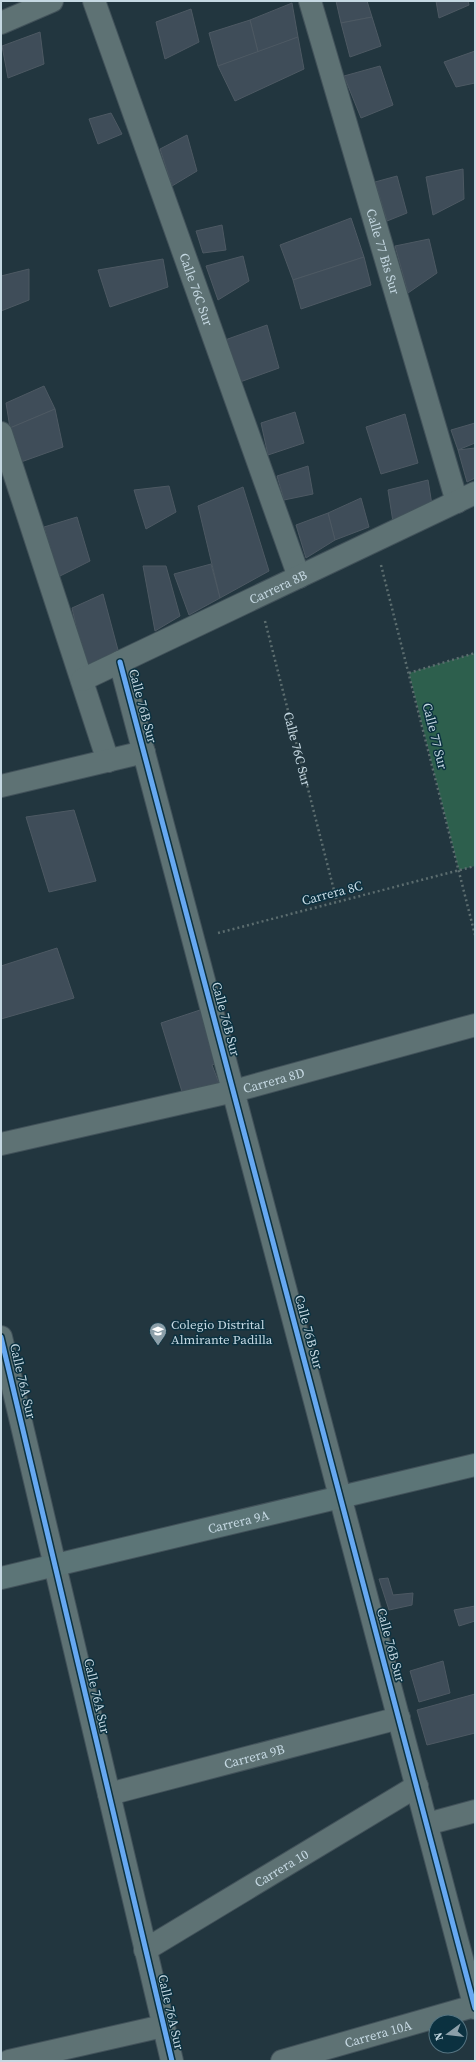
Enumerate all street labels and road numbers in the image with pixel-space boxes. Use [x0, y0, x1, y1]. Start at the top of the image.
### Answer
street label: Calle 77 Bis Sur [363, 207, 404, 297]
street label: Calle 76C Sur [176, 251, 218, 328]
street label: Carrera 8B [246, 566, 310, 608]
street label: Calle 76B Sur [125, 667, 161, 745]
street label: Calle 77 Sur [419, 701, 452, 771]
street label: Calle 76C Sur [280, 710, 316, 788]
street label: Carrera 8C [300, 877, 364, 909]
street label: Calle 76B Sur [208, 980, 244, 1058]
street label: Carrera 8D [241, 1064, 306, 1097]
street label: Calle 76B Sur [291, 1293, 327, 1371]
street label: Calle 76A Sur [6, 1342, 40, 1421]
street label: Carrera 9A [206, 1506, 271, 1537]
street label: Calle 76B Sur [373, 1606, 409, 1684]
street label: Calle 76A Sur [80, 1657, 114, 1736]
street label: Carrera 9B [222, 1740, 286, 1772]
street label: Carrera 10 [251, 1845, 311, 1891]
street label: Calle 76A Sur [154, 1973, 188, 2052]
street label: Carrera 10A [343, 2016, 414, 2051]

